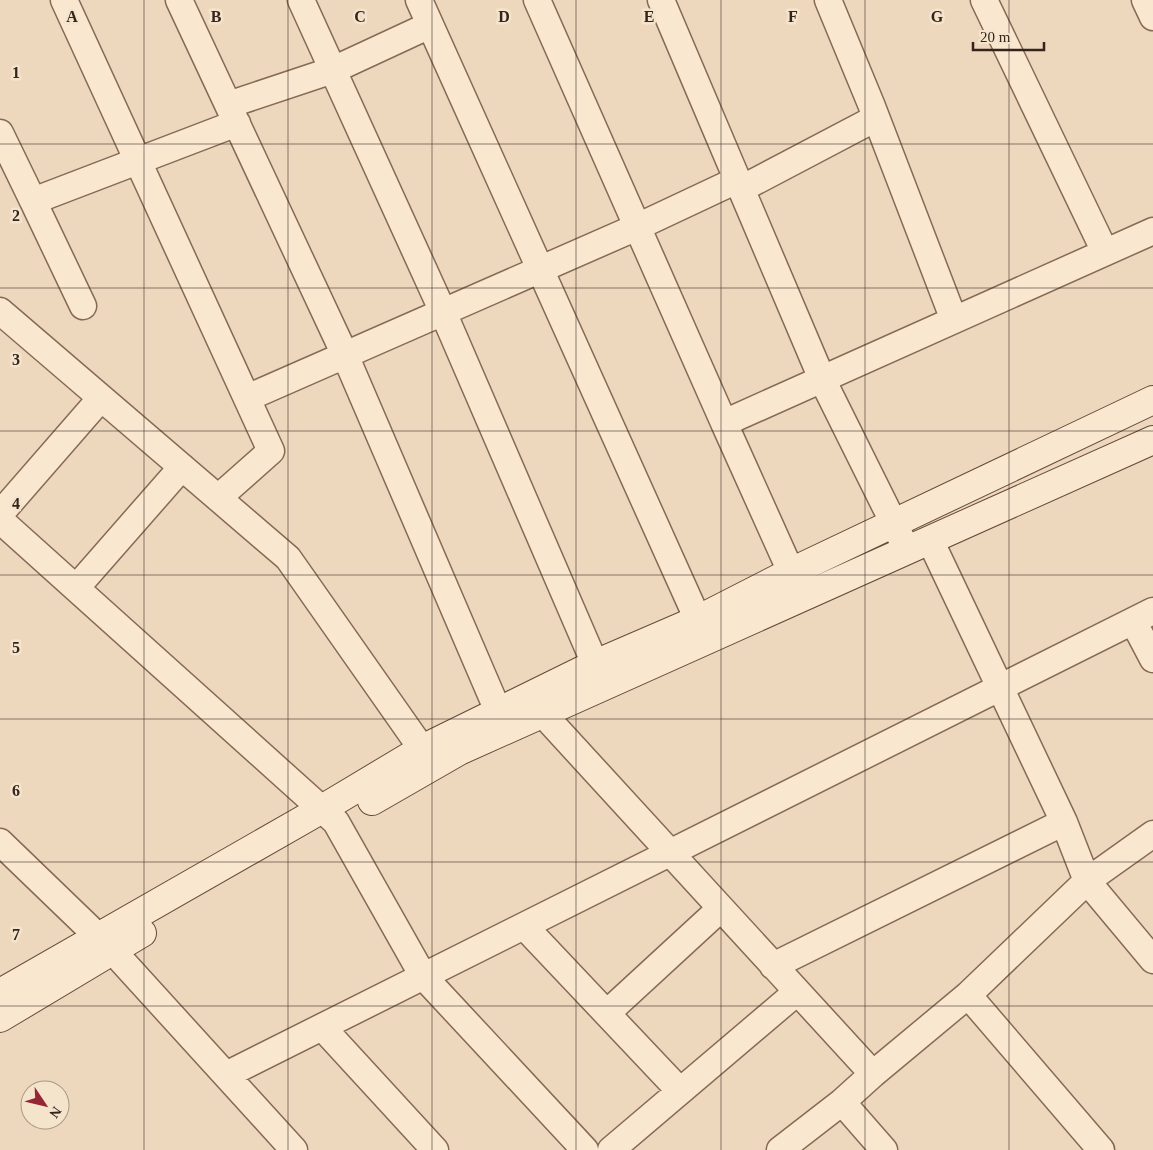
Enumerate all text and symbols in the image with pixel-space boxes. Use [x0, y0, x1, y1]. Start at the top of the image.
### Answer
text: A [66, 8, 78, 25]
text: B [211, 8, 222, 25]
text: C [354, 8, 366, 25]
text: D [498, 8, 510, 25]
text: E [644, 8, 654, 25]
text: F [788, 8, 798, 25]
text: G [931, 8, 944, 25]
scale bar [973, 20, 1044, 52]
text: 20 m [980, 29, 1011, 45]
text: 1 [12, 64, 20, 81]
text: 2 [12, 207, 20, 224]
text: 3 [12, 351, 20, 368]
text: 4 [12, 495, 20, 512]
text: 5 [12, 639, 20, 656]
text: 6 [12, 782, 20, 799]
text: 7 [12, 926, 20, 943]
north arrow [20, 1080, 70, 1130]
text: N [46, 1104, 64, 1121]

